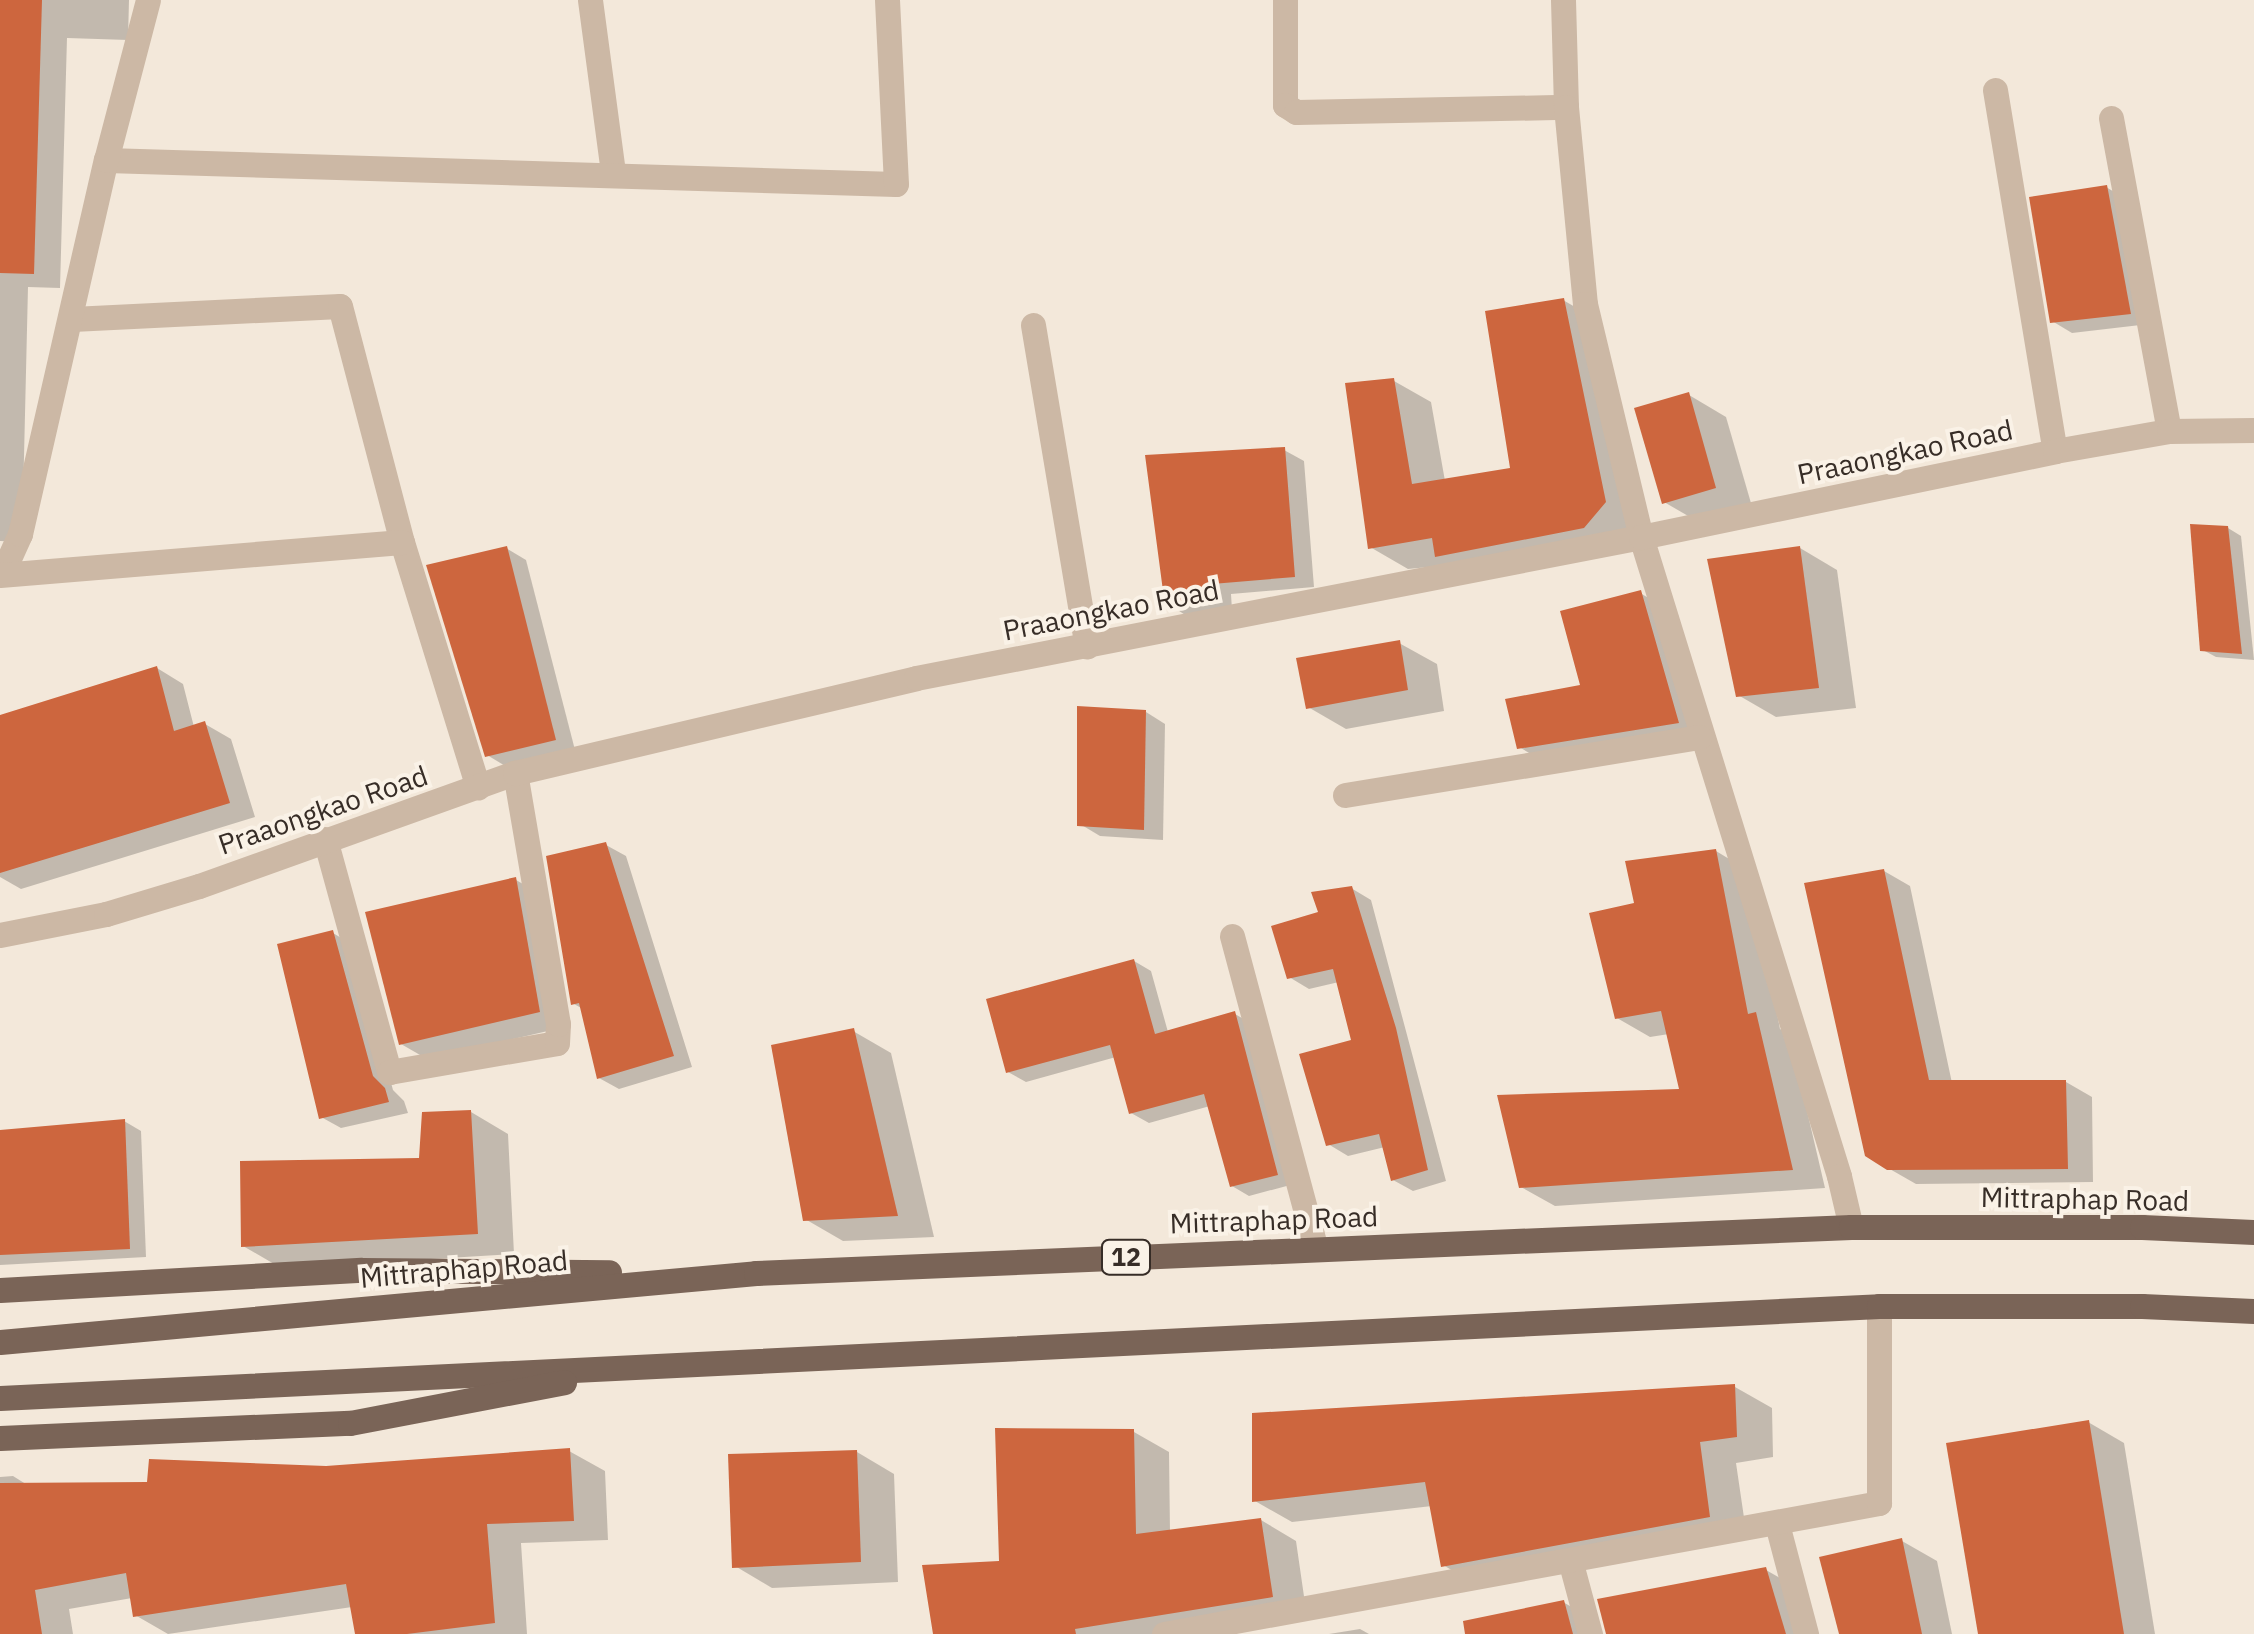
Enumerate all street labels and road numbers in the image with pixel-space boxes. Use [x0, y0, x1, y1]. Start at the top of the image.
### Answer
street label: Praaongkao Road [1794, 413, 2016, 491]
street label: Praaongkao Road [1000, 573, 1222, 647]
street label: Praaongkao Road [214, 758, 432, 862]
street label: Mittraphap Road [1980, 1180, 2190, 1218]
street label: Mittraphap Road [1169, 1200, 1379, 1240]
road number: 12 [1101, 1237, 1151, 1277]
street label: Mittraphap Road [359, 1243, 569, 1295]

